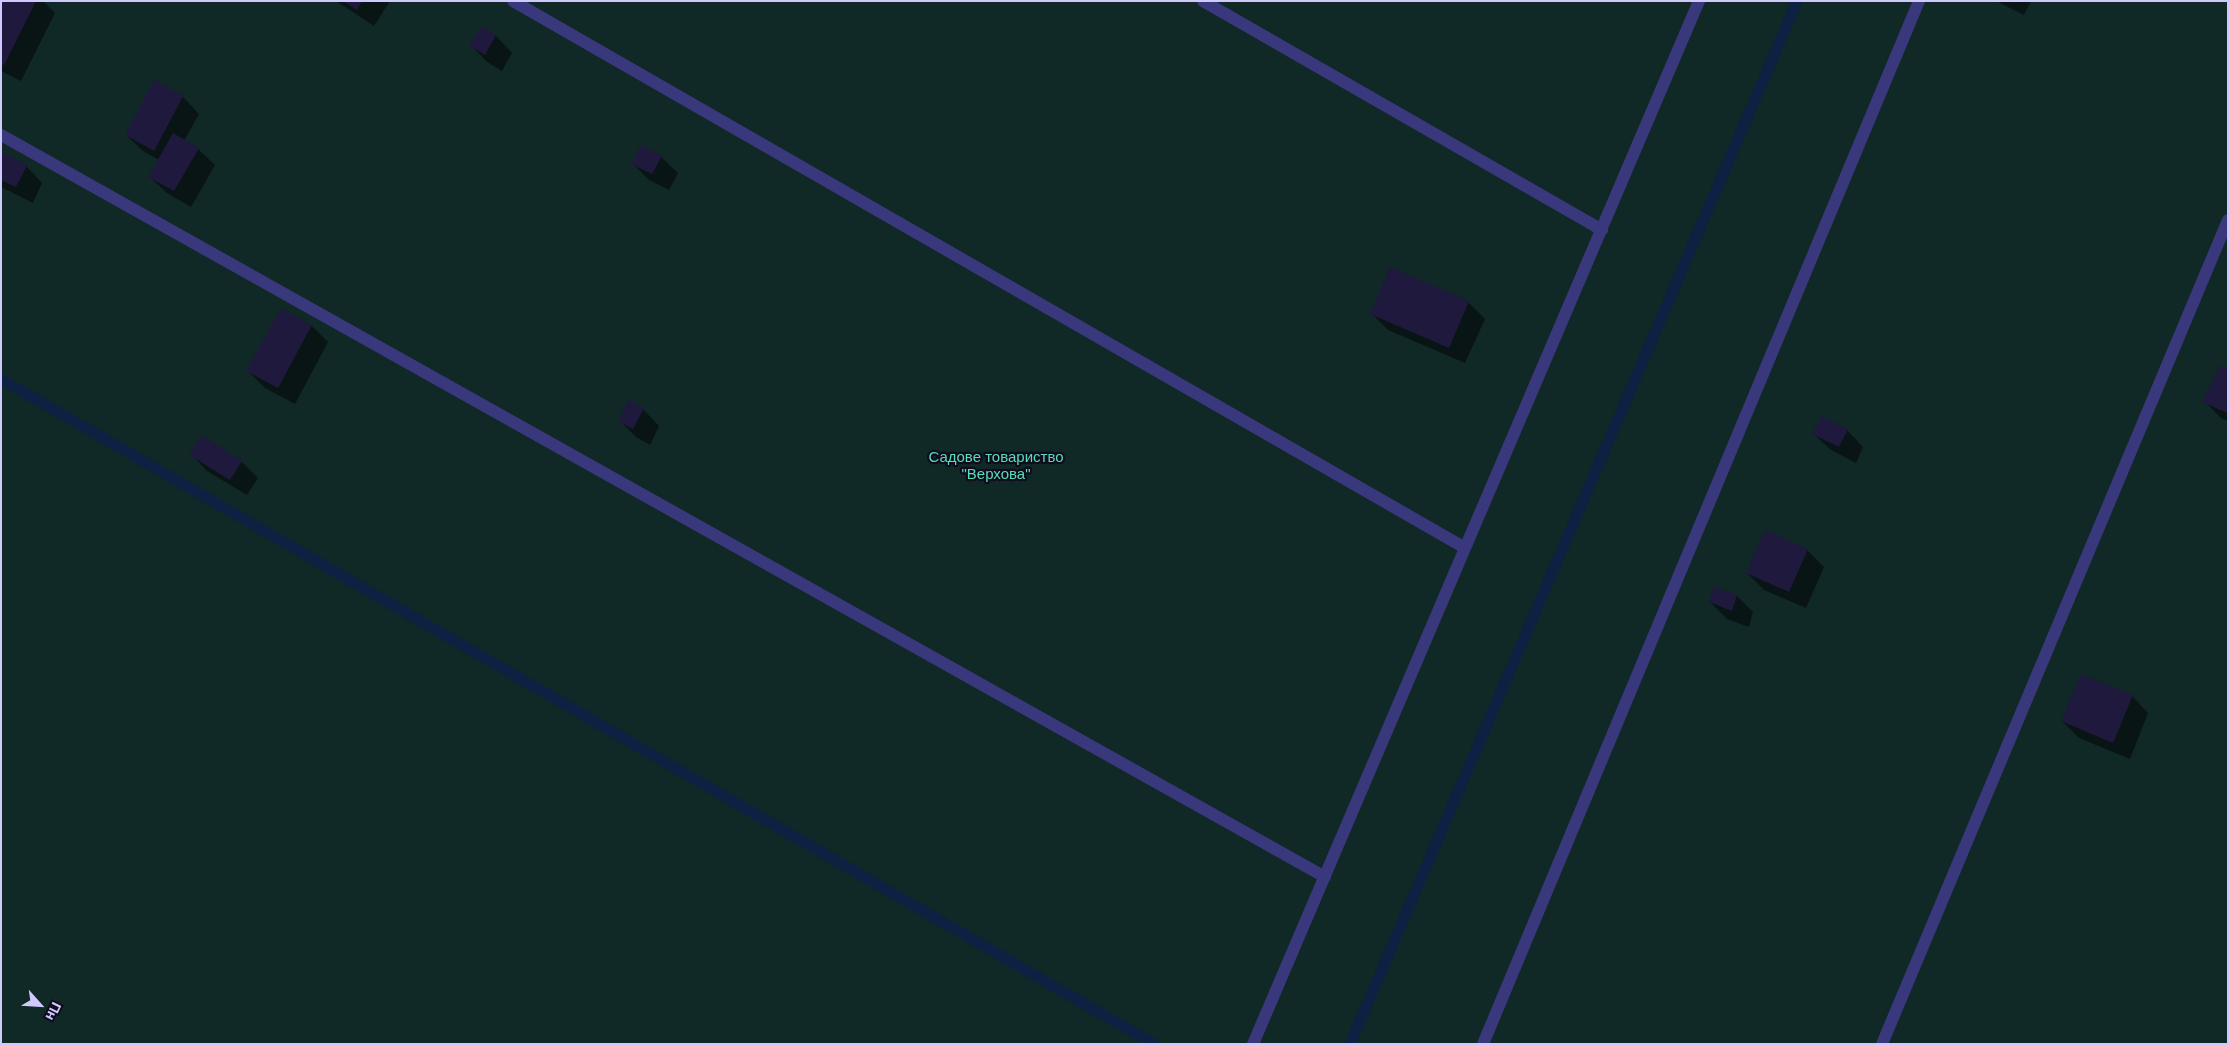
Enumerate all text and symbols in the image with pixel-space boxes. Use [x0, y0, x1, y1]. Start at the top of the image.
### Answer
park label: Садове товариство "Верхова" [928, 449, 1064, 484]
north arrow [15, 980, 65, 1030]
text: Пн [42, 1000, 65, 1023]

